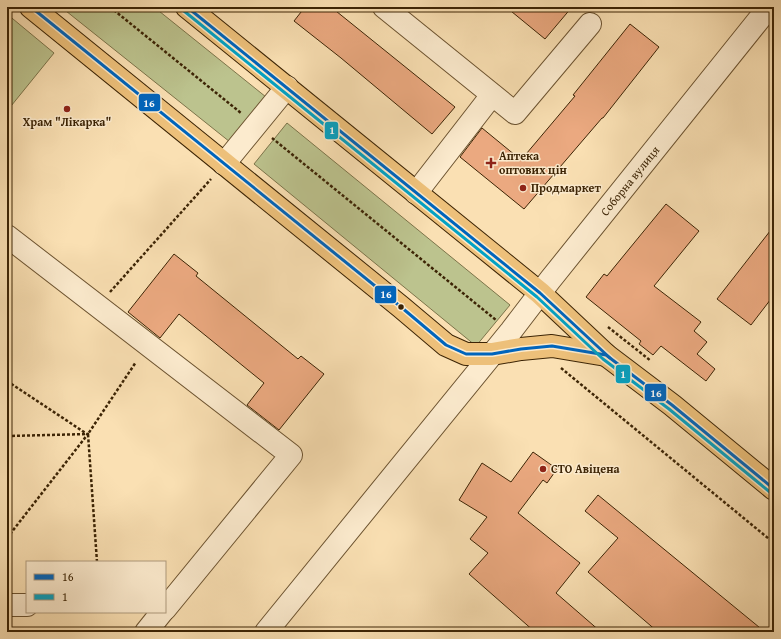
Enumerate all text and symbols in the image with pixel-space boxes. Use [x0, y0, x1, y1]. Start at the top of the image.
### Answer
line badge: 16 [138, 93, 161, 112]
text: 16 [143, 95, 155, 111]
marker: Храм "Лікарка" [62, 104, 72, 114]
place label: Храм "Лікарка" [23, 113, 111, 130]
line badge: 1 [324, 121, 339, 140]
text: 1 [329, 122, 335, 138]
street label: Соборна вулиця [596, 142, 663, 219]
place label: Аптека оптових цін [499, 147, 567, 178]
marker: Аптека оптових цін [486, 158, 496, 168]
place label: Продмаркет [531, 179, 601, 196]
marker: Продмаркет [518, 183, 528, 193]
line badge: 16 [374, 285, 397, 304]
text: 16 [380, 286, 392, 302]
unlabelled marker [396, 302, 406, 312]
line badge: 1 [615, 364, 631, 384]
text: 1 [620, 366, 626, 382]
line badge: 16 [644, 383, 667, 402]
text: 16 [650, 385, 662, 401]
place label: СТО Авіцена [551, 460, 621, 477]
marker: СТО Авіцена [538, 464, 548, 474]
legend [26, 561, 166, 613]
text: 16 [62, 568, 74, 585]
text: 1 [62, 588, 68, 605]

